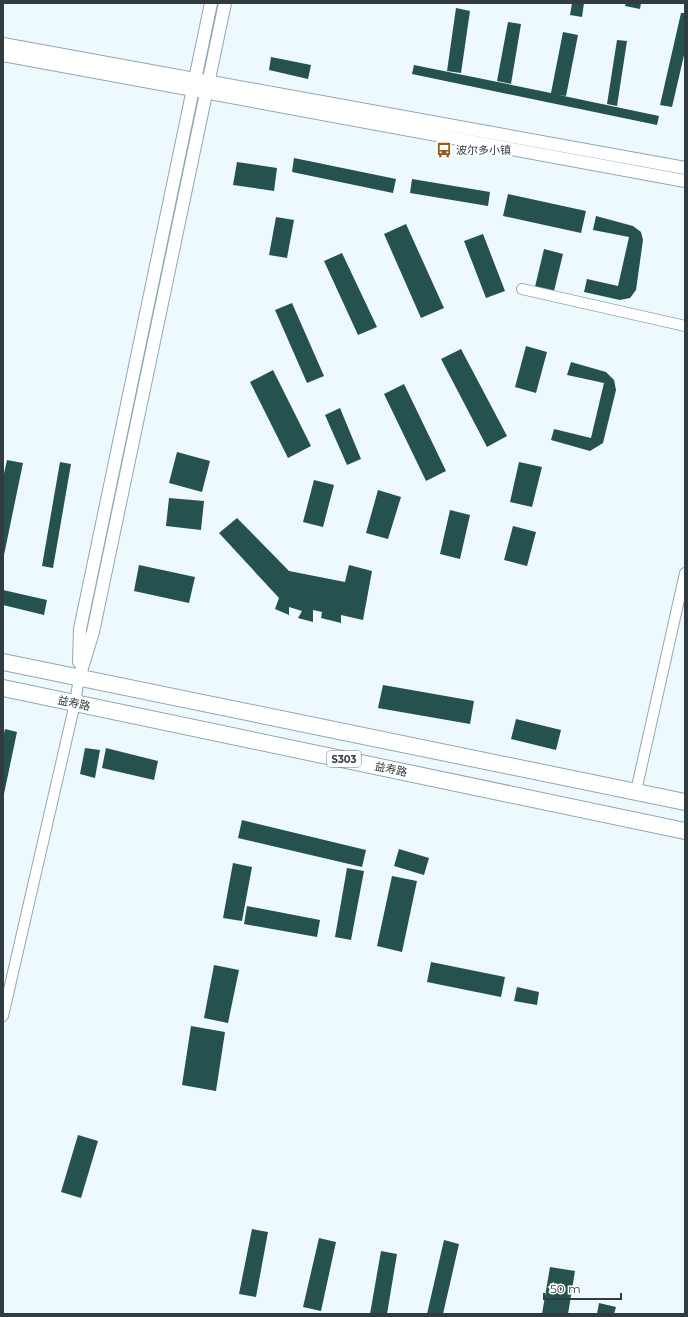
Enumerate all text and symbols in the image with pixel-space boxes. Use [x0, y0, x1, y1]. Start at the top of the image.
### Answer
bus stop icon: 波尔多小镇 [435, 141, 453, 159]
place label: 波尔多小镇 [456, 143, 511, 157]
street label: 益寿路 [56, 693, 92, 713]
road number: S303 [327, 751, 361, 767]
street label: 益寿路 [373, 759, 409, 779]
scale bar [544, 1275, 621, 1301]
text: 50 m [550, 1281, 581, 1296]

